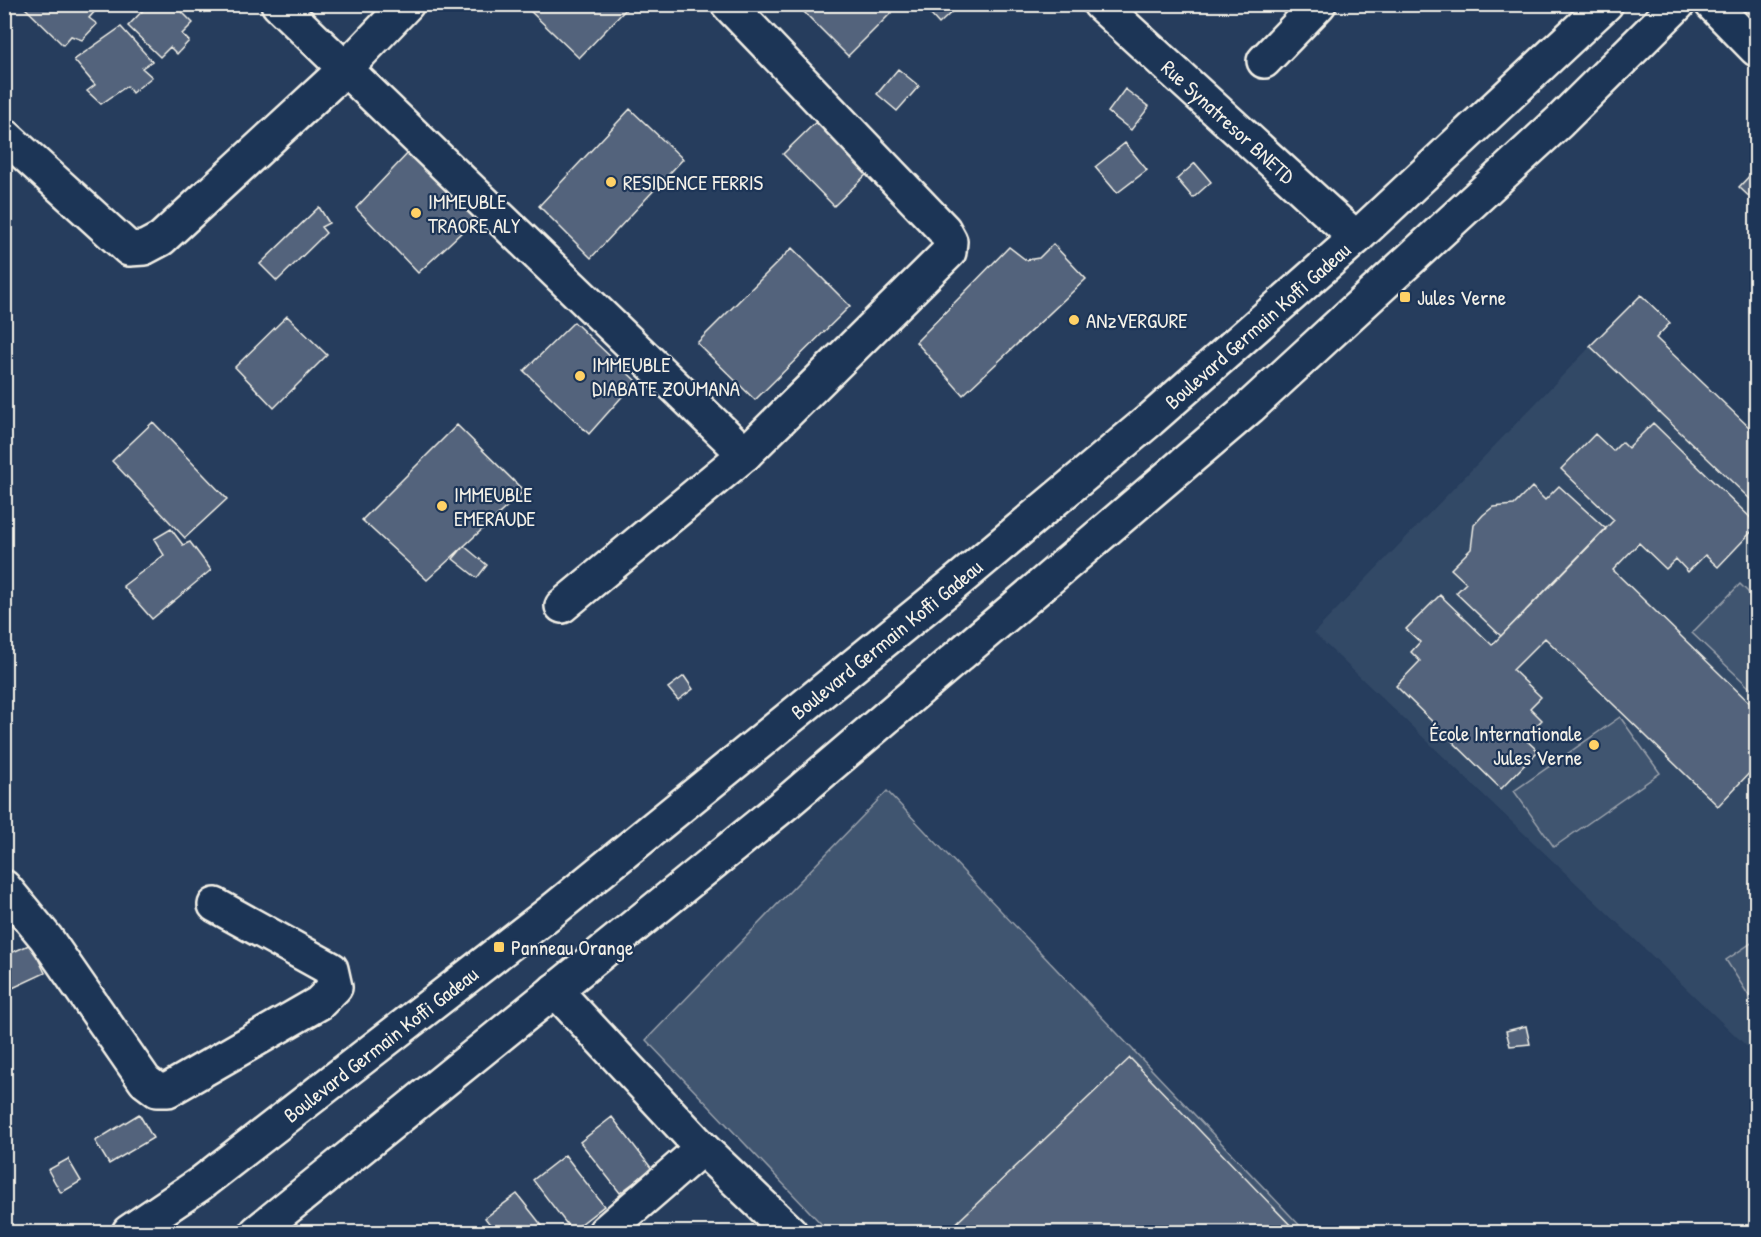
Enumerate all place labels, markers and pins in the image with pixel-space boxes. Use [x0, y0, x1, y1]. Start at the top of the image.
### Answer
place label: RESIDENCE FERRIS [623, 168, 764, 197]
marker: RESIDENCE FERRIS [604, 175, 618, 189]
place label: IMMEUBLE TRAORE ALY [428, 187, 521, 240]
marker: IMMEUBLE TRAORE ALY [409, 206, 423, 220]
place label: Jules Verne [1417, 283, 1506, 312]
marker: Jules Verne [1398, 290, 1412, 304]
place label: ANzVERGURE [1086, 306, 1187, 335]
marker: ANzVERGURE [1067, 313, 1081, 327]
place label: IMMEUBLE DIABATE ZOUMANA [592, 350, 740, 403]
marker: IMMEUBLE DIABATE ZOUMANA [573, 369, 587, 383]
place label: IMMEUBLE EMERAUDE [454, 480, 536, 533]
marker: IMMEUBLE EMERAUDE [435, 499, 449, 513]
place label: École Internationale Jules Verne [1429, 719, 1582, 772]
marker: École Internationale Jules Verne [1587, 738, 1601, 752]
place label: Panneau Orange [511, 933, 633, 962]
marker: Panneau Orange [492, 940, 506, 954]

